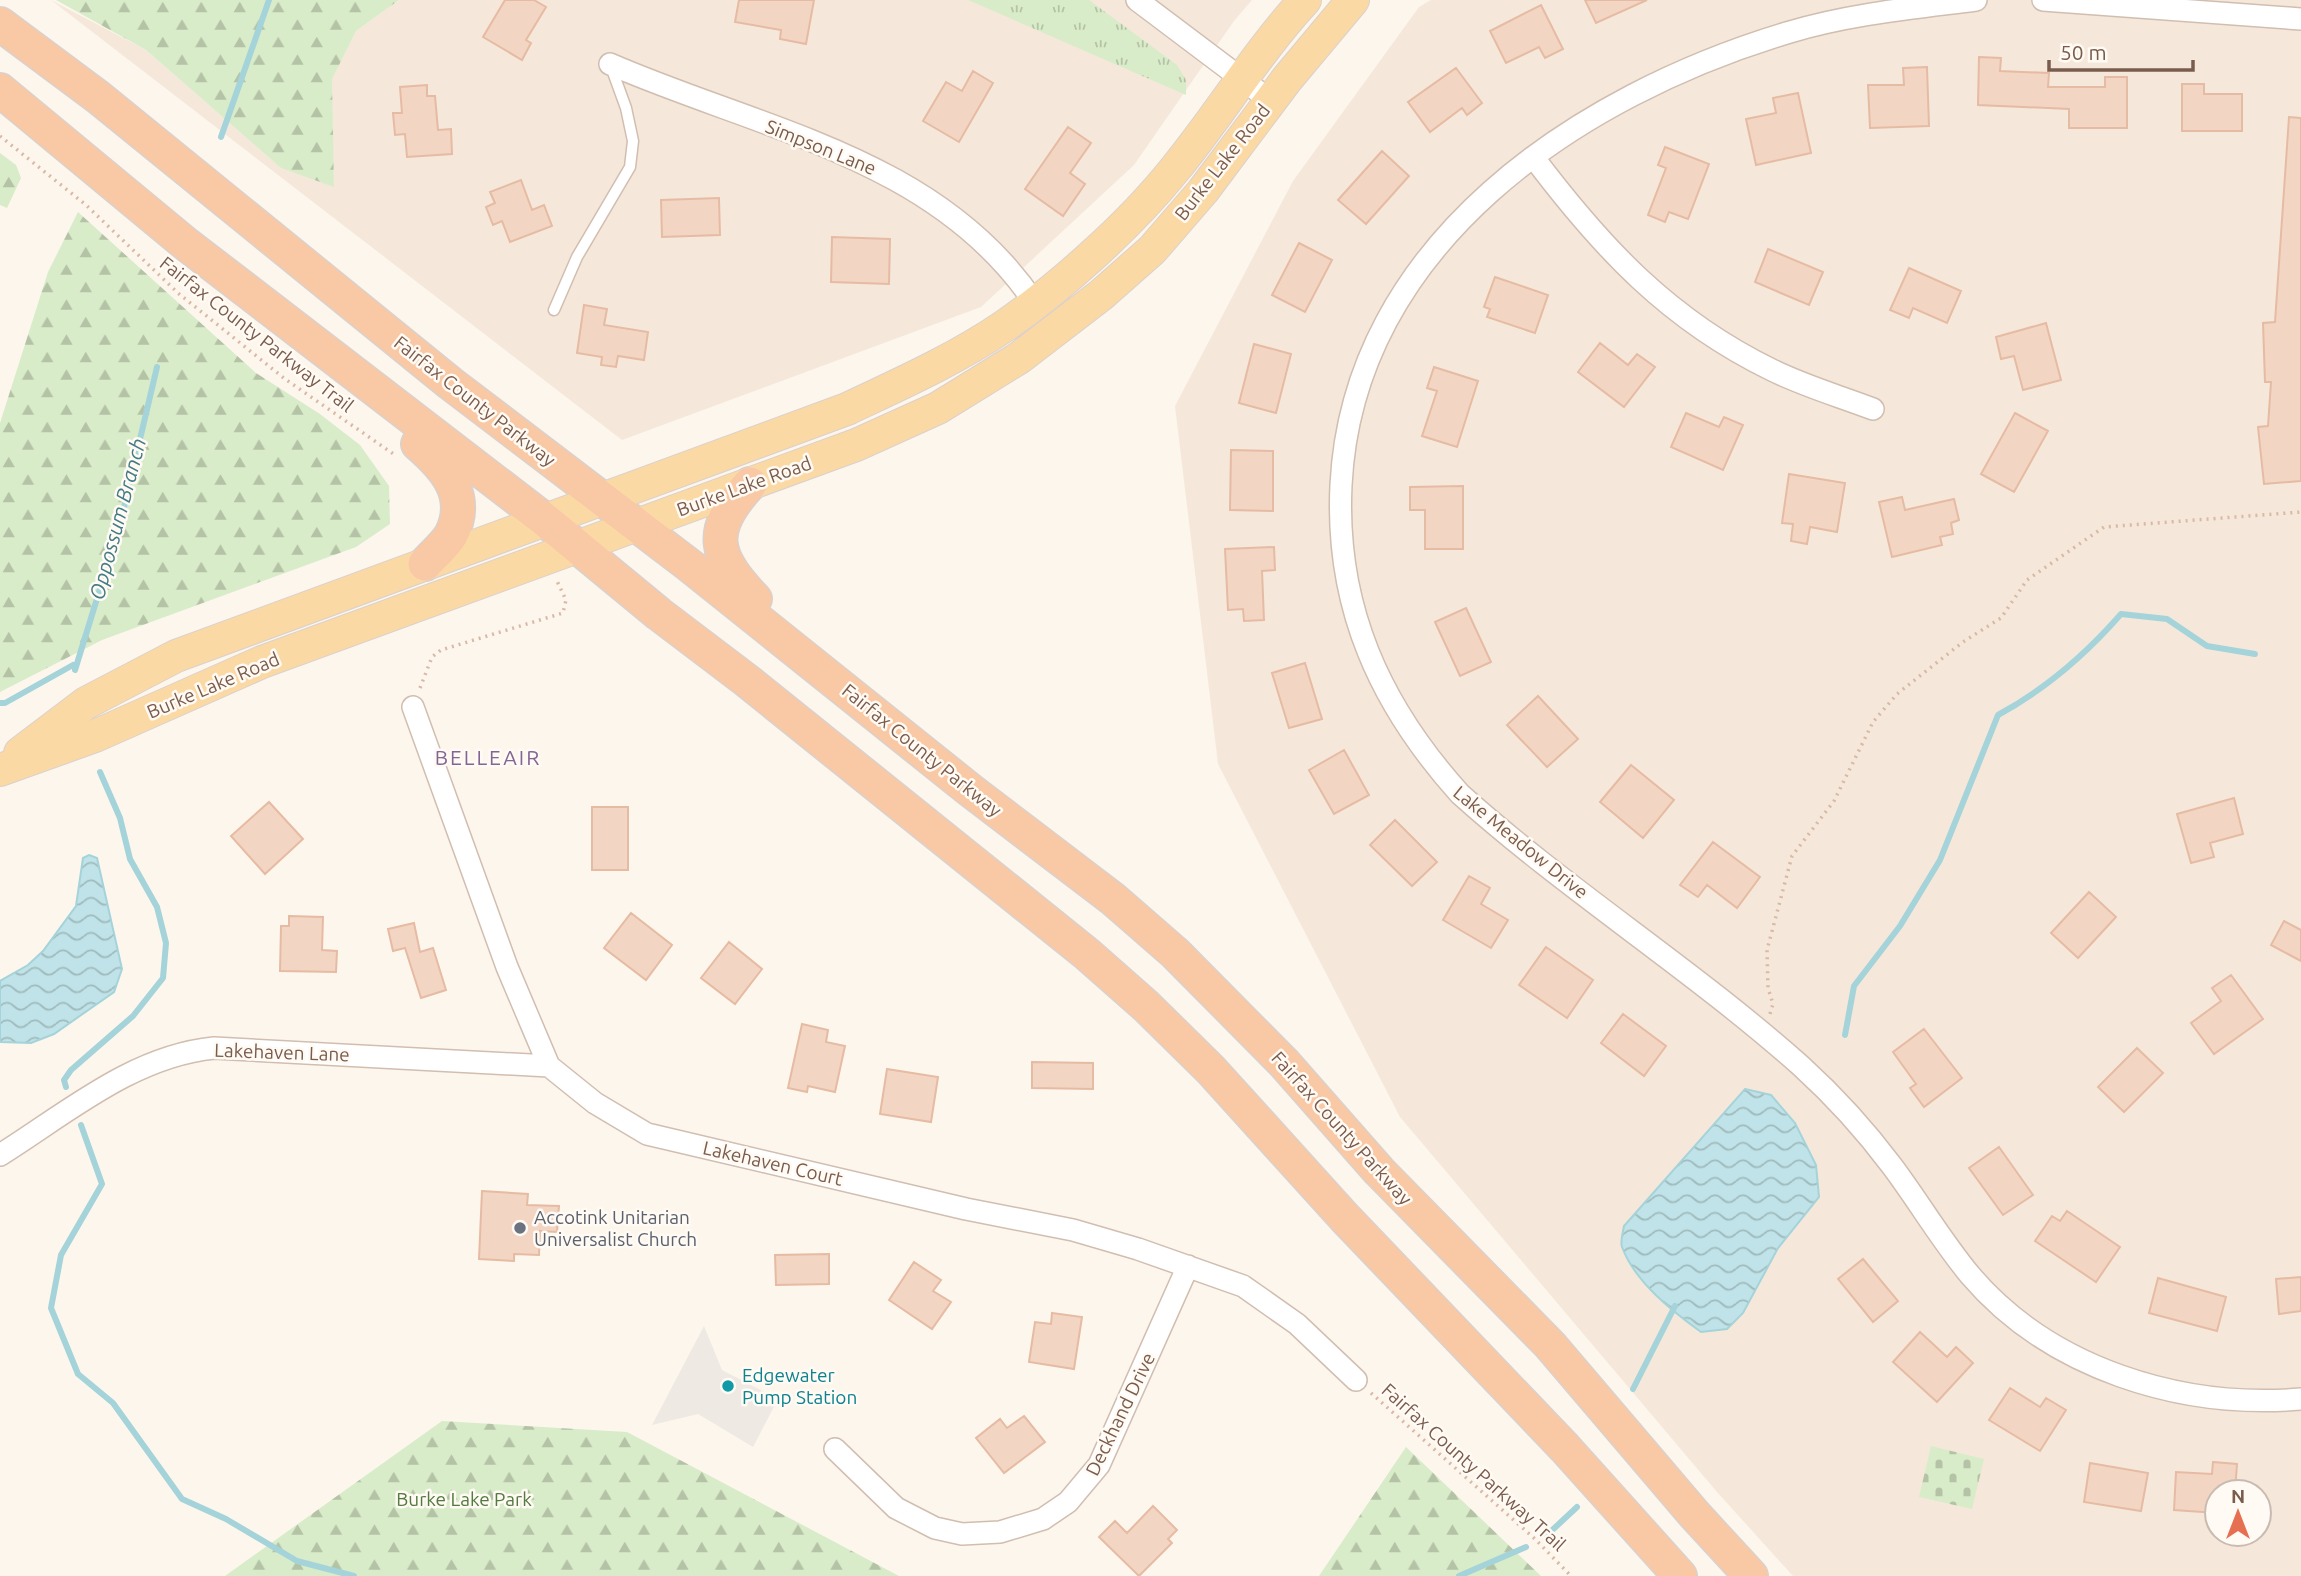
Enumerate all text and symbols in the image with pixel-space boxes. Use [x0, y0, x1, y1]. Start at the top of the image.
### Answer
scale bar [2049, 28, 2192, 72]
text: 50 m [2060, 40, 2107, 64]
street label: Burke Lake Road [1170, 99, 1274, 225]
street label: Simpson Lane [762, 115, 880, 179]
street label: Fairfax County Parkway Trail [156, 252, 358, 416]
street label: Fairfax County Parkway [390, 331, 560, 471]
water label: Oppossum Branch [84, 435, 150, 602]
street label: Burke Lake Road [674, 451, 814, 521]
street label: Burke Lake Road [144, 647, 282, 723]
street label: Fairfax County Parkway [838, 679, 1006, 821]
district label: BELLEAIR [435, 745, 541, 769]
street label: Lake Meadow Drive [1449, 781, 1593, 903]
street label: Lakehaven Lane [214, 1039, 350, 1065]
street label: Fairfax County Parkway [1267, 1047, 1417, 1209]
street label: Lakehaven Court [701, 1136, 846, 1190]
place label: Accotink Unitarian Universalist Church [534, 1206, 697, 1250]
marker: Accotink Unitarian Universalist Church [512, 1220, 528, 1236]
street label: Deckhand Drive [1081, 1349, 1159, 1479]
place label: Edgewater Pump Station [742, 1364, 857, 1408]
marker: Edgewater Pump Station [720, 1378, 736, 1394]
street label: Fairfax County Parkway Trail [1378, 1379, 1570, 1555]
north arrow [2203, 1478, 2273, 1548]
text: N [2231, 1485, 2245, 1507]
park label: Burke Lake Park [396, 1488, 532, 1510]

